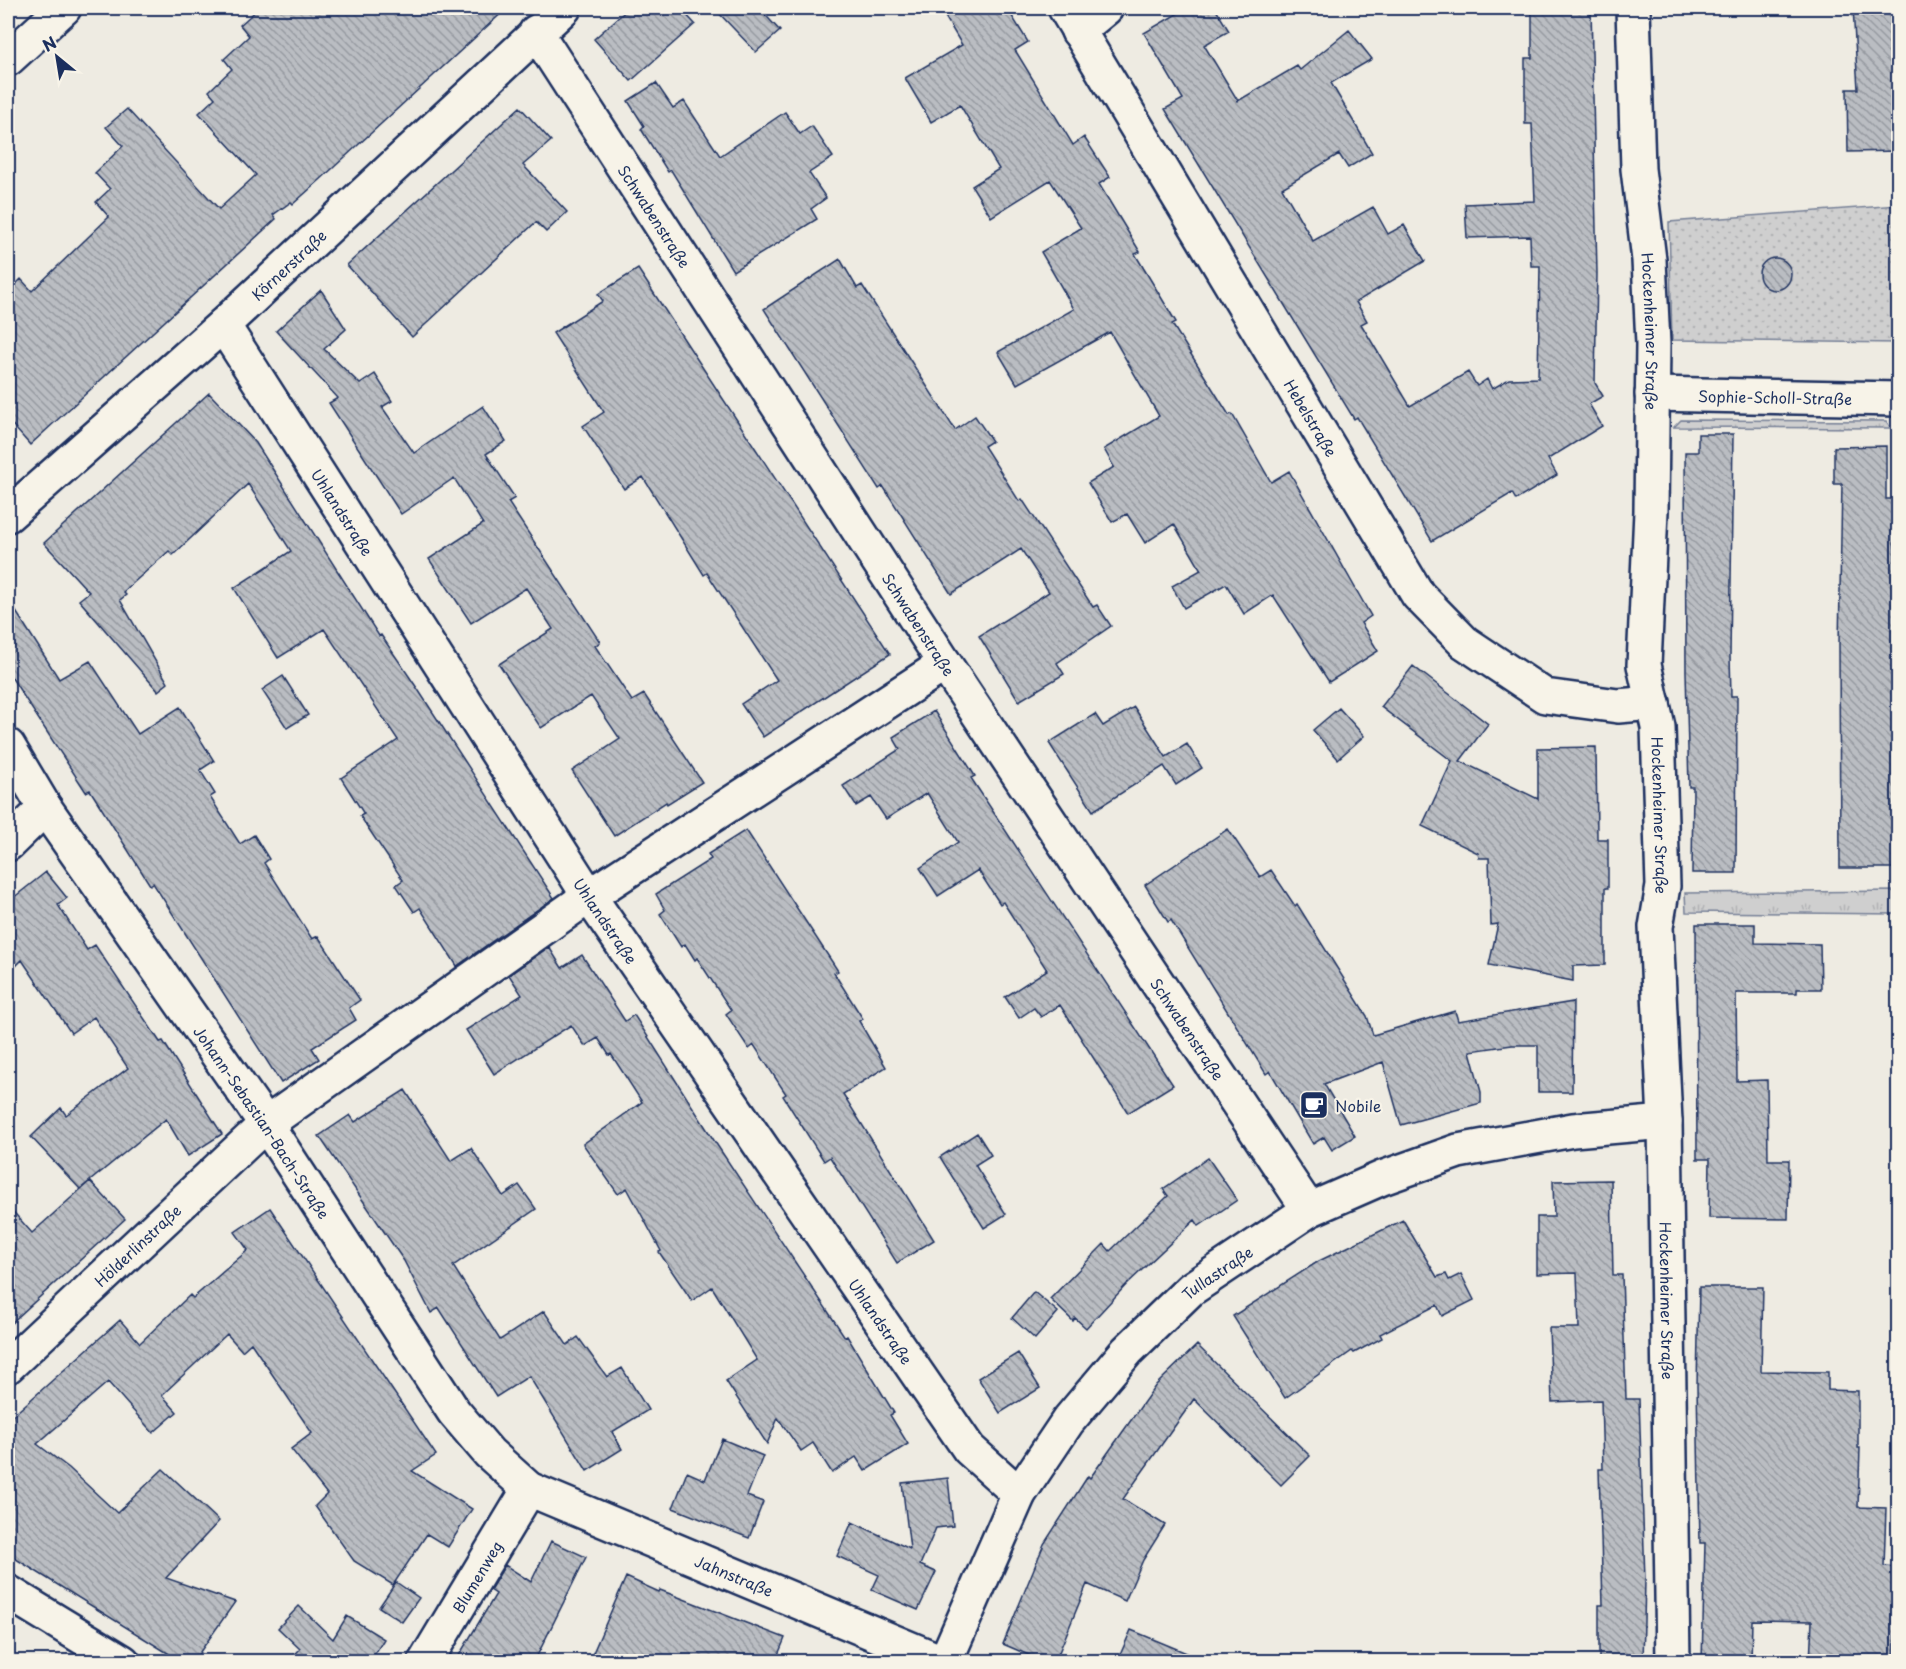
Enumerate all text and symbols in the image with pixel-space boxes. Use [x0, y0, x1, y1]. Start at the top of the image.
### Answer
north arrow [27, 27, 87, 87]
text: N [38, 30, 60, 57]
street label: Schwabenstraße [613, 160, 697, 272]
street label: Körnerstraße [245, 223, 331, 305]
street label: Hockenheimer Straße [1637, 251, 1665, 410]
street label: Hebelstraße [1279, 375, 1344, 461]
street label: Sophie-Scholl-Straße [1698, 383, 1852, 410]
street label: Uhlandstraße [306, 464, 379, 560]
street label: Schwabenstraße [877, 568, 961, 680]
street label: Hockenheimer Straße [1647, 736, 1675, 896]
street label: Uhlandstraße [569, 873, 644, 968]
street label: Schwabenstraße [1146, 973, 1231, 1084]
street label: Johann-Sebastian-Bach-Straße [189, 1021, 336, 1223]
cafe icon: Nobile [1298, 1089, 1330, 1121]
place label: Nobile [1335, 1094, 1381, 1117]
street label: Hölderlinstraße [89, 1198, 186, 1291]
street label: Hockenheimer Straße [1655, 1221, 1680, 1380]
street label: Tullastraße [1176, 1240, 1257, 1304]
street label: Uhlandstraße [843, 1274, 919, 1369]
street label: Blumenweg [446, 1536, 507, 1617]
street label: Jahnstraße [692, 1548, 777, 1602]

